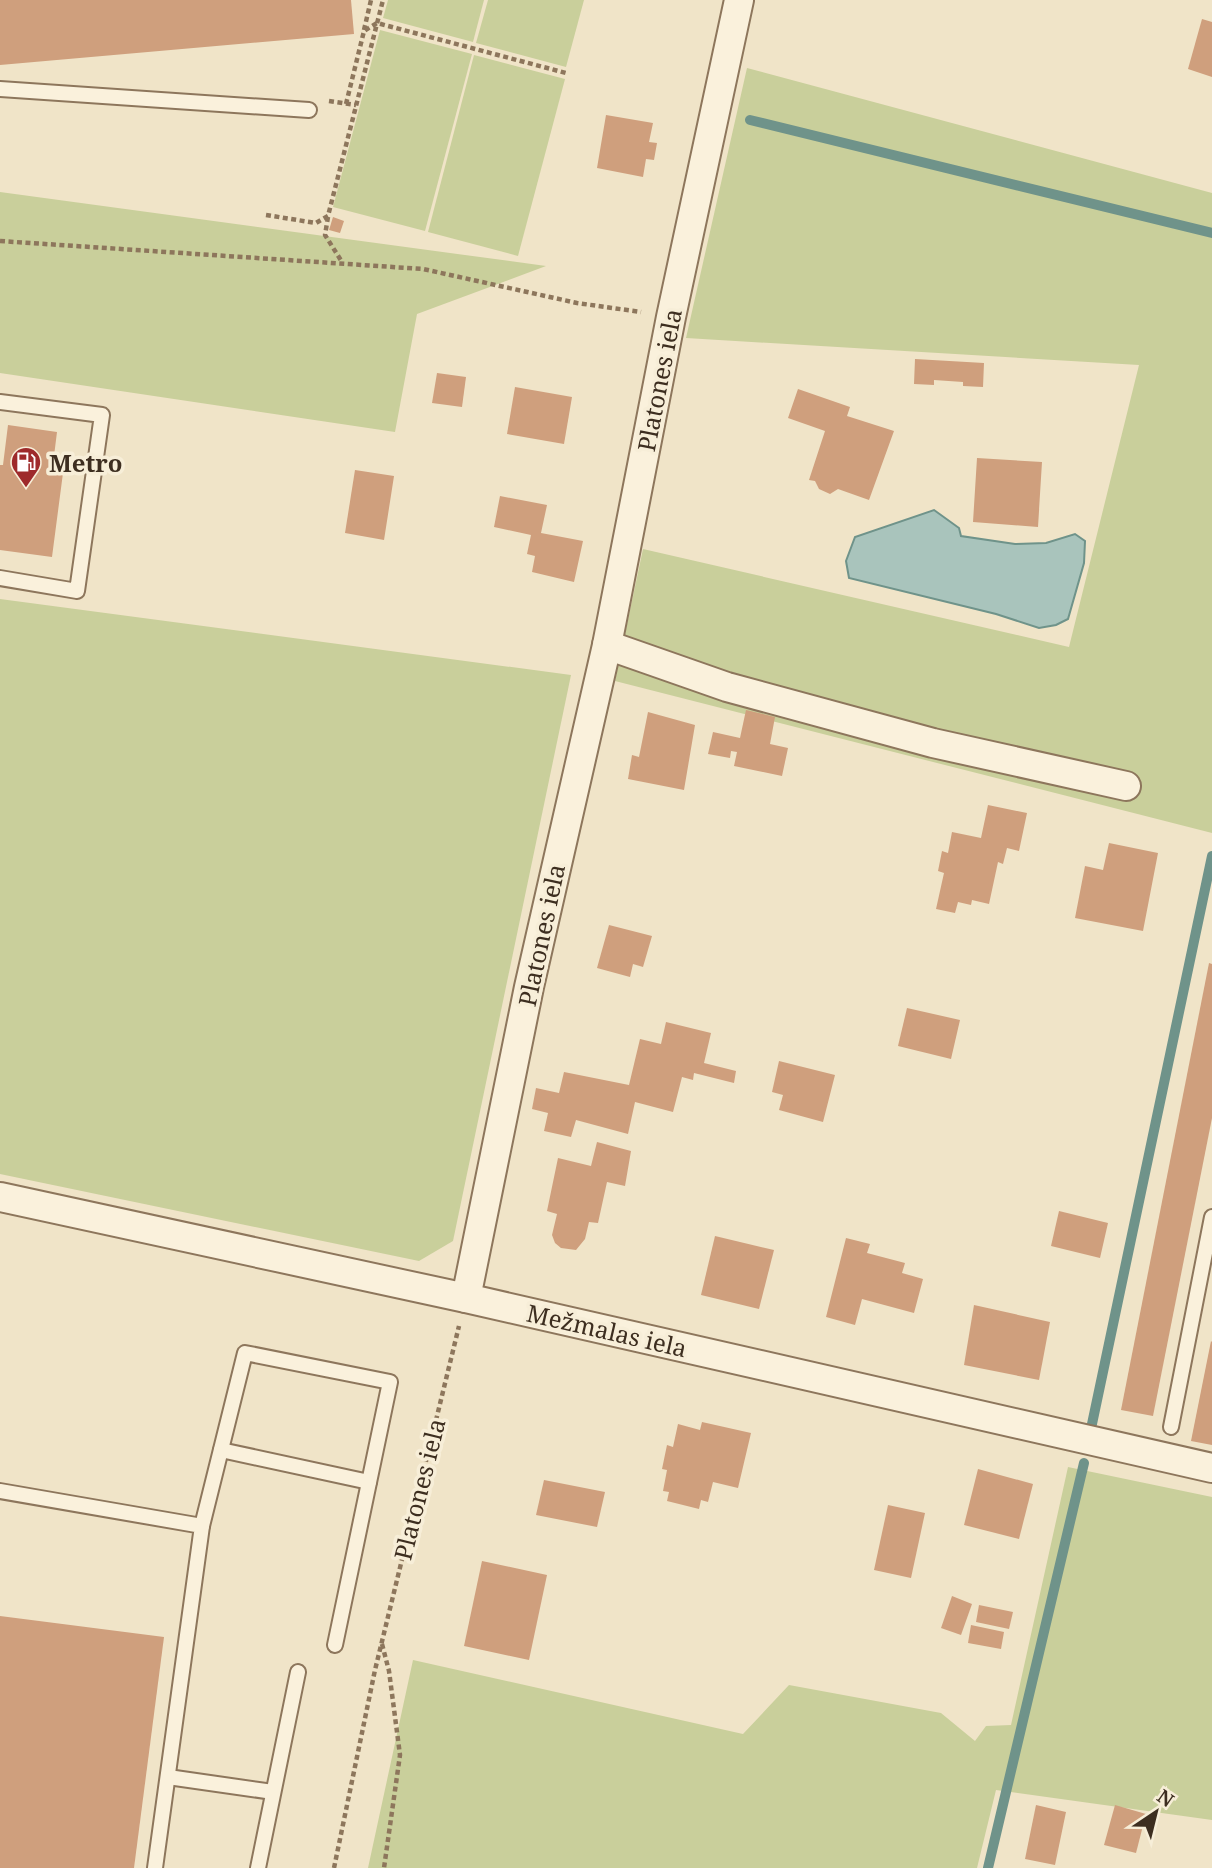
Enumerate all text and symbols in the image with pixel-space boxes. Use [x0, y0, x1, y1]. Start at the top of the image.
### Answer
street label: Platones iela [629, 306, 689, 454]
fuel station icon: Metro [9, 445, 43, 489]
place label: Metro [49, 446, 123, 479]
street label: Platones iela [510, 861, 572, 1009]
street label: Mežmalas iela [524, 1296, 690, 1364]
street label: Platones iela [385, 1415, 453, 1563]
north arrow [1121, 1777, 1191, 1847]
text: N [1152, 1783, 1179, 1813]

